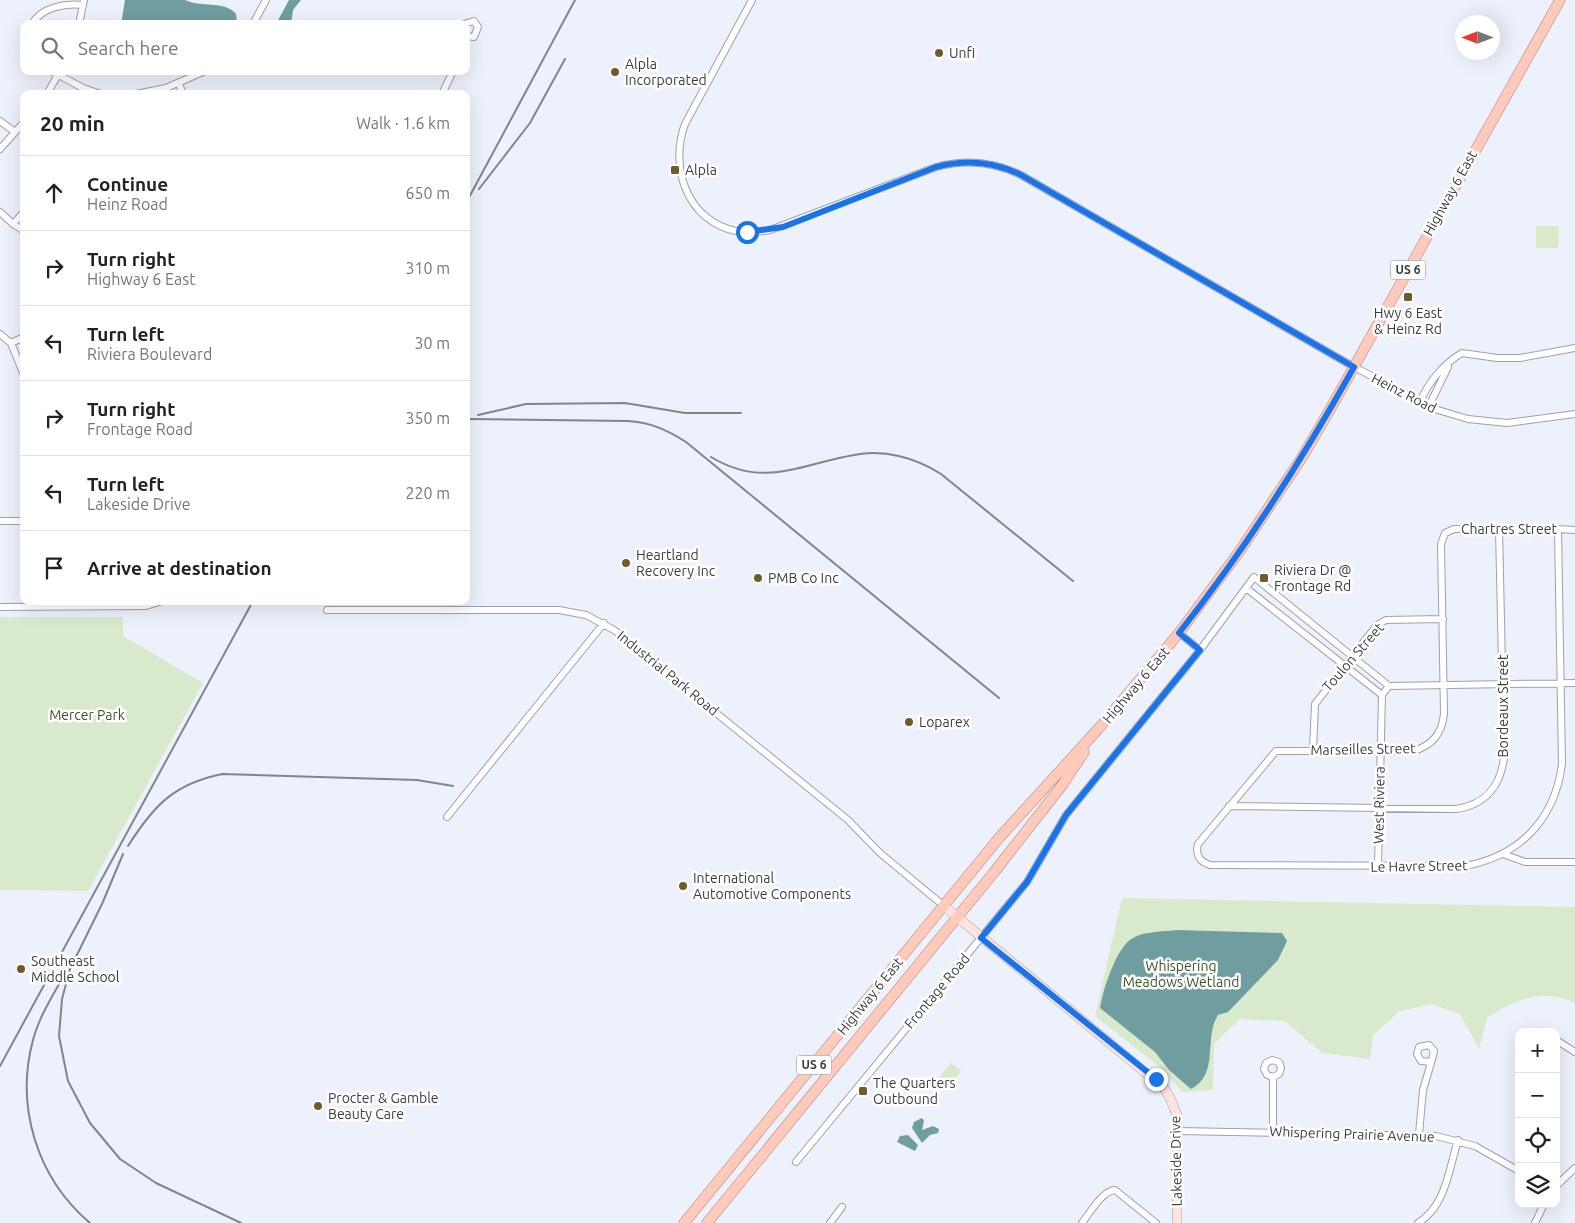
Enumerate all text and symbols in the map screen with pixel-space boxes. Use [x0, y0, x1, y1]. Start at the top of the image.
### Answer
north arrow [1455, 15, 1500, 60]
search box [20, 20, 470, 75]
icon: search [38, 34, 66, 62]
text: Search here [78, 37, 178, 59]
place label: Unfi [949, 45, 975, 61]
marker: Unfi [933, 47, 945, 59]
place label: Alpla Incorporated [625, 56, 707, 88]
marker: Alpla Incorporated [609, 66, 621, 78]
text: 20 min [40, 111, 105, 135]
text: Walk · 1.6 km [356, 114, 450, 132]
street label: Highway 6 East [1420, 147, 1480, 238]
place label: Alpla [685, 162, 717, 178]
marker: Alpla [669, 164, 681, 176]
text: Continue [87, 173, 168, 195]
icon: ahead [40, 179, 68, 207]
text: 650 m [405, 184, 450, 202]
text: Heinz Road [87, 195, 168, 213]
route start [736, 221, 759, 244]
text: Turn right [87, 248, 175, 270]
icon: right [40, 254, 68, 282]
text: 310 m [405, 259, 450, 277]
road number: US 6 [1390, 260, 1426, 280]
text: Highway 6 East [87, 270, 195, 288]
marker: Hwy 6 East & Heinz Rd [1402, 291, 1414, 303]
place label: Hwy 6 East & Heinz Rd [1374, 305, 1443, 337]
text: Turn left [87, 323, 165, 345]
icon: left [40, 329, 68, 357]
text: 30 m [414, 334, 450, 352]
text: Riviera Boulevard [87, 345, 212, 363]
street label: Heinz Road [1369, 370, 1439, 416]
text: Turn right [87, 398, 175, 420]
icon: right [40, 404, 68, 432]
text: 350 m [405, 409, 450, 427]
text: Frontage Road [87, 420, 193, 438]
text: Turn left [87, 473, 165, 495]
icon: left [40, 479, 68, 507]
text: 220 m [405, 484, 450, 502]
text: Lakeside Drive [87, 495, 191, 513]
street label: Chartres Street [1461, 521, 1557, 537]
place label: Heartland Recovery Inc [636, 547, 716, 579]
icon: arrive [40, 554, 68, 582]
text: Arrive at destination [87, 557, 272, 579]
marker: Heartland Recovery Inc [620, 557, 632, 569]
place label: Riviera Dr @ Frontage Rd [1274, 562, 1351, 594]
place label: PMB Co Inc [768, 570, 839, 586]
marker: PMB Co Inc [752, 572, 764, 584]
marker: Riviera Dr @ Frontage Rd [1258, 572, 1270, 584]
street label: Toulon Street [1319, 619, 1387, 694]
street label: Industrial Park Road [614, 627, 722, 719]
street label: Highway 6 East [1099, 643, 1173, 726]
street label: Bordeaux Street [1495, 654, 1511, 757]
park label: Mercer Park [49, 707, 125, 723]
place label: Loparex [919, 714, 970, 730]
marker: Loparex [903, 716, 915, 728]
street label: Marseilles Street [1310, 740, 1416, 758]
street label: West Riviera [1370, 766, 1388, 844]
street label: Le Havre Street [1370, 857, 1468, 875]
place label: International Automotive Components [693, 870, 851, 902]
marker: International Automotive Components [677, 880, 689, 892]
street label: Frontage Road [901, 950, 973, 1032]
place label: Southeast Middle School [31, 953, 120, 985]
street label: Highway 6 East [834, 954, 906, 1038]
park label: Whispering Meadows Wetland [1123, 958, 1239, 990]
marker: Southeast Middle School [15, 963, 27, 975]
map controls [1515, 1028, 1560, 1208]
button: + [1515, 1028, 1560, 1073]
road number: US 6 [796, 1056, 832, 1074]
route end [1145, 1068, 1168, 1091]
button: − [1515, 1073, 1560, 1118]
place label: The Quarters Outbound [873, 1075, 956, 1107]
marker: The Quarters Outbound [857, 1085, 869, 1097]
place label: Procter & Gamble Beauty Care [328, 1090, 439, 1122]
marker: Procter & Gamble Beauty Care [312, 1100, 324, 1112]
street label: Lakeside Drive [1167, 1116, 1185, 1206]
button: locate [1515, 1118, 1560, 1163]
street label: Whispering Prairie Avenue [1269, 1123, 1435, 1145]
button: layers [1515, 1163, 1560, 1208]

